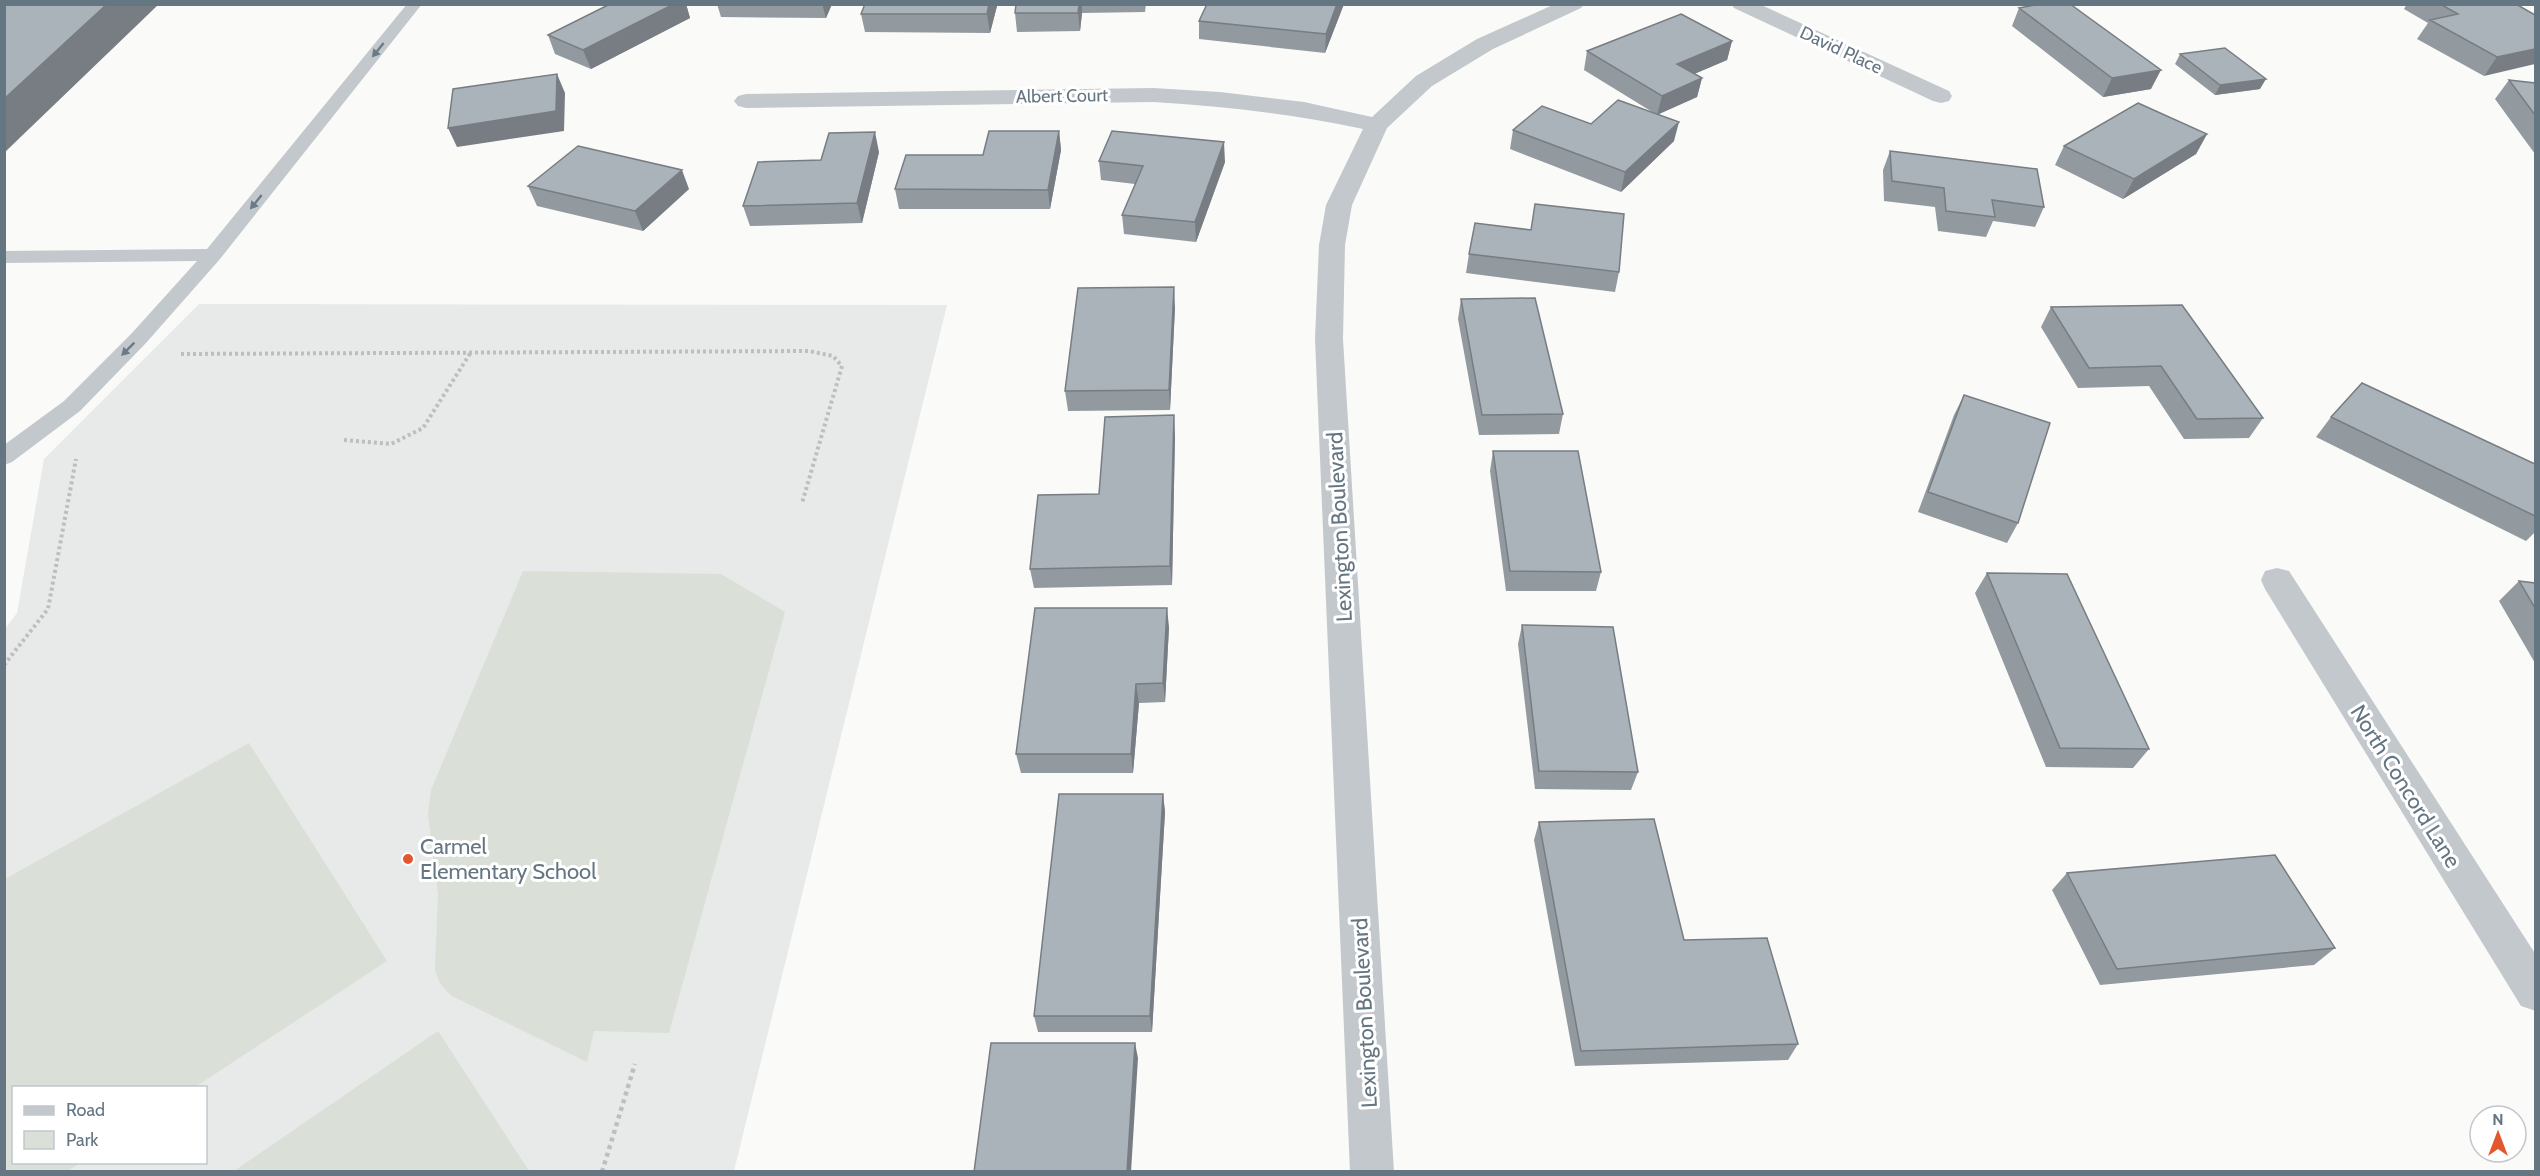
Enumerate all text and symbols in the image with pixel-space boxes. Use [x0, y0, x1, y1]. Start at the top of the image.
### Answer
street label: David Place [1796, 21, 1886, 79]
one-way arrow [372, 42, 385, 57]
street label: Albert Court [1016, 84, 1108, 108]
one-way arrow [249, 194, 262, 210]
one-way arrow [121, 342, 135, 357]
street label: Lexington Boulevard [1321, 431, 1358, 623]
street label: North Concord Lane [2345, 700, 2467, 873]
place label: Carmel Elementary School [420, 833, 597, 885]
marker: Carmel Elementary School [401, 852, 415, 866]
street label: Lexington Boulevard [1346, 917, 1383, 1109]
legend [12, 1086, 207, 1164]
text: Road [66, 1099, 105, 1121]
north arrow [2468, 1104, 2528, 1164]
text: N [2492, 1110, 2504, 1129]
text: Park [66, 1129, 99, 1151]

